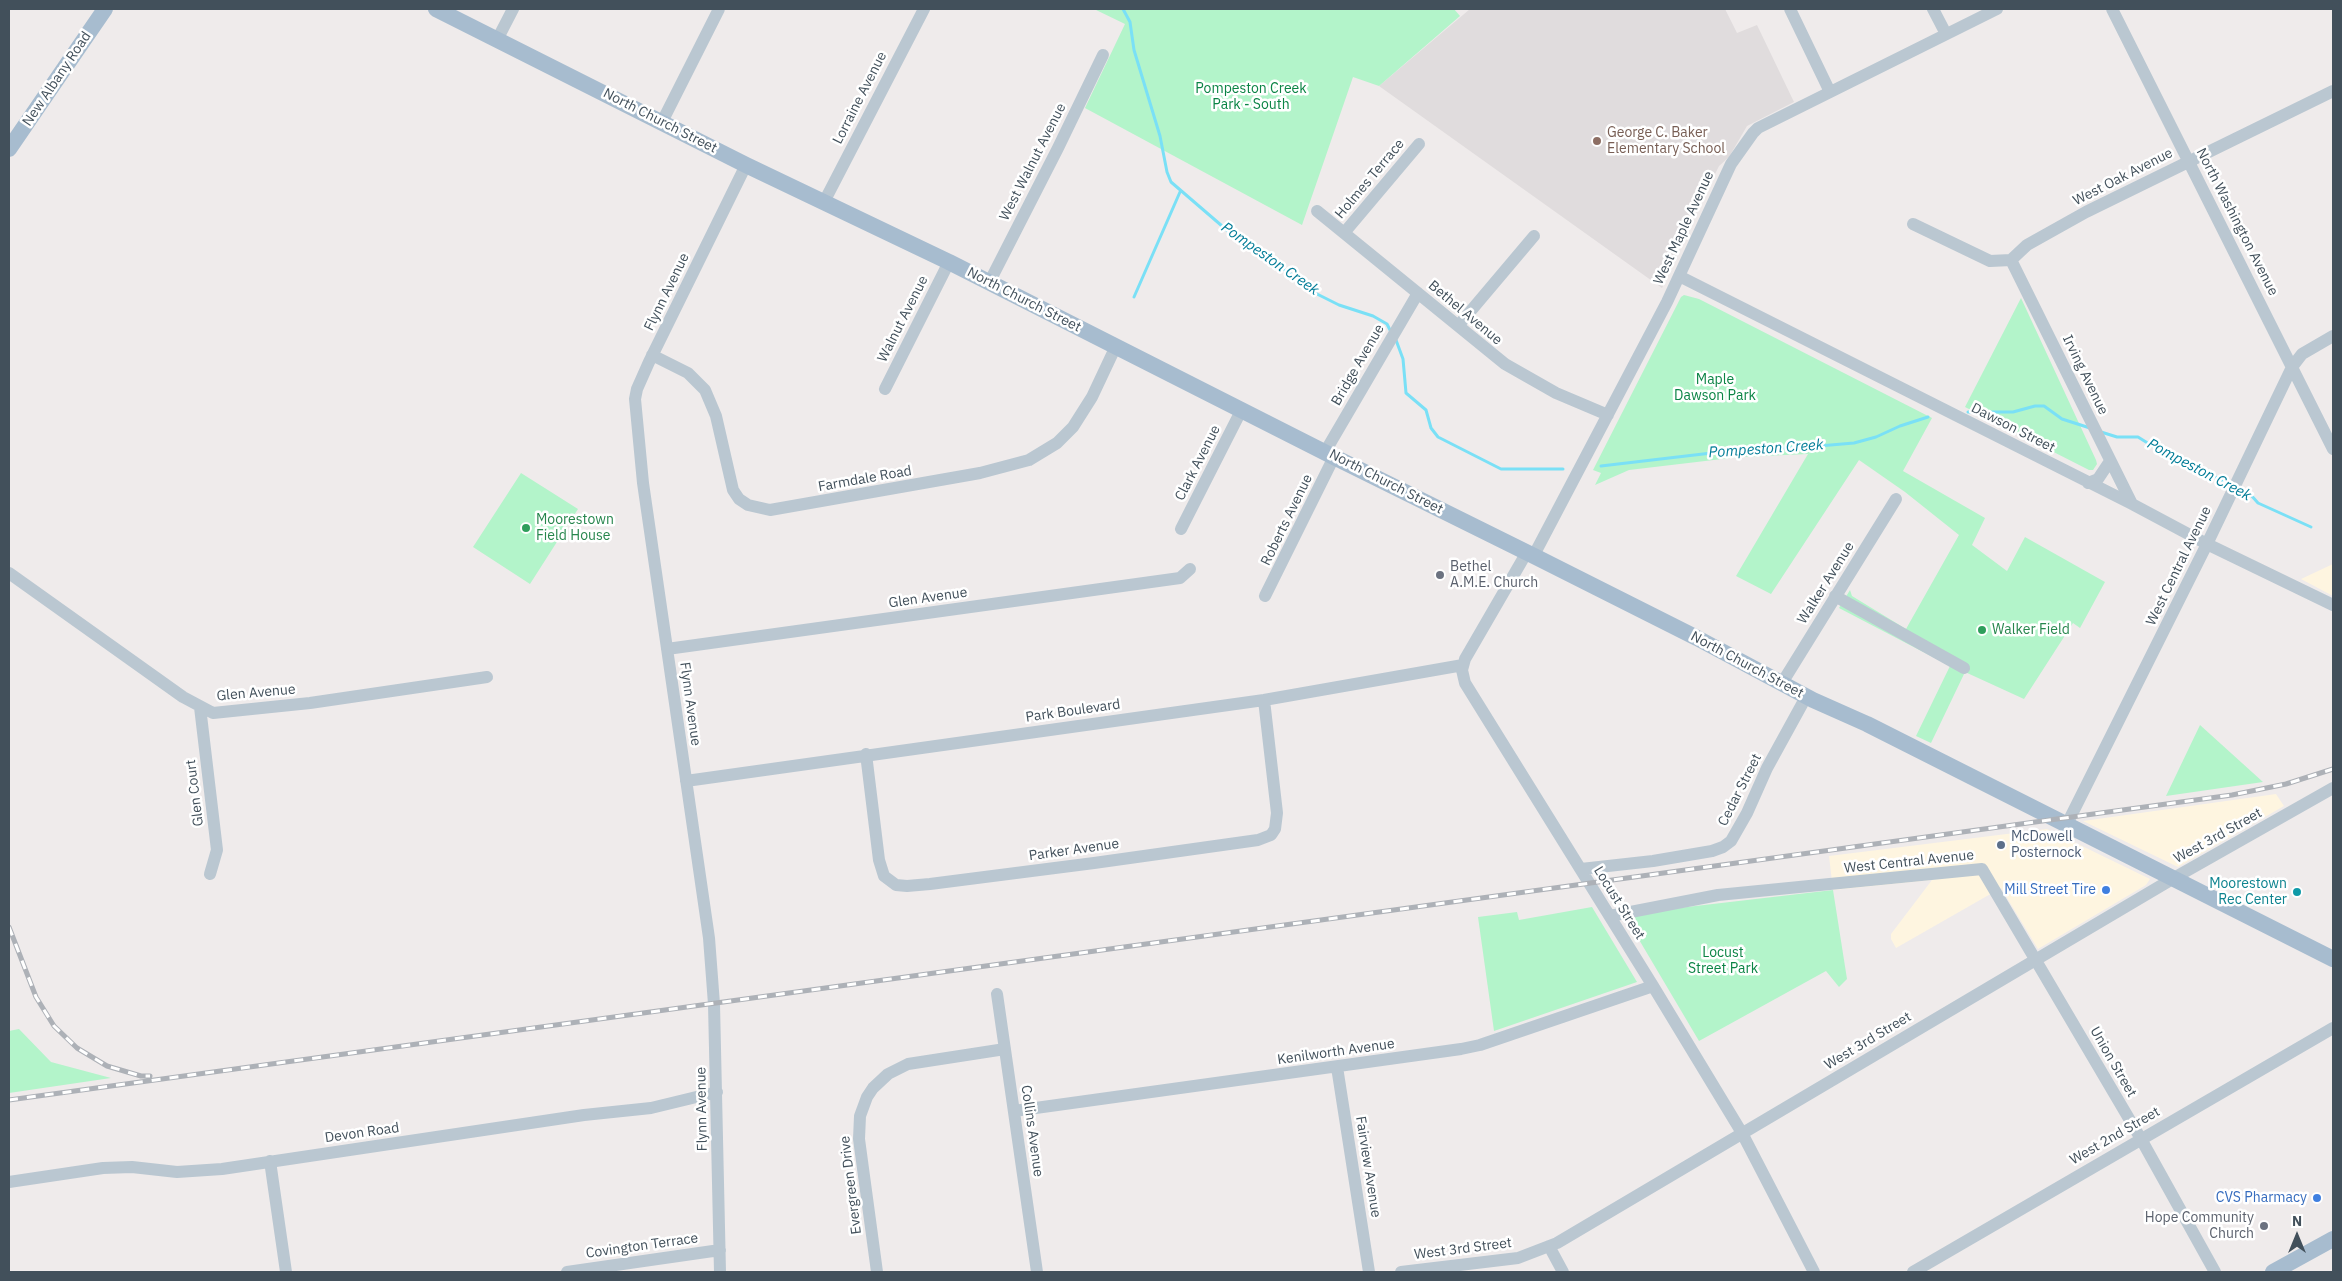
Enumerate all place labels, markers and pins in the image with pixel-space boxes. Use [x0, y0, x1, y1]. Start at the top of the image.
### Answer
place label: George C. Baker Elementary School [1607, 125, 1725, 158]
marker: George C. Baker Elementary School [1591, 135, 1603, 147]
place label: Moorestown Field House [536, 512, 614, 544]
marker: Moorestown Field House [520, 522, 532, 534]
place label: Bethel A.M.E. Church [1450, 559, 1538, 592]
marker: Bethel A.M.E. Church [1434, 569, 1446, 581]
place label: Walker Field [1992, 622, 2070, 638]
marker: Walker Field [1976, 624, 1988, 636]
place label: McDowell Posternock [2011, 829, 2082, 862]
marker: McDowell Posternock [1995, 839, 2007, 851]
place label: Moorestown Rec Center [2209, 876, 2287, 909]
place label: Mill Street Tire [2004, 882, 2096, 898]
marker: Mill Street Tire [2100, 884, 2112, 896]
marker: Moorestown Rec Center [2291, 886, 2303, 898]
place label: CVS Pharmacy [2216, 1190, 2307, 1206]
marker: CVS Pharmacy [2311, 1192, 2323, 1204]
place label: Hope Community Church [2145, 1210, 2254, 1242]
marker: Hope Community Church [2258, 1220, 2270, 1232]

